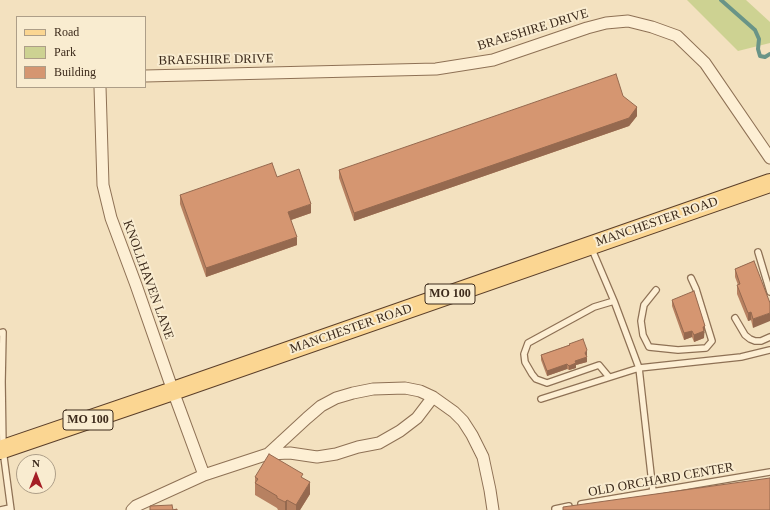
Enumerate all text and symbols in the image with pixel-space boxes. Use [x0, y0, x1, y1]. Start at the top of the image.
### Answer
street label: BRAESHIRE DRIVE [476, 6, 590, 54]
legend [16, 16, 146, 88]
text: Road [54, 25, 79, 39]
text: Park [54, 45, 76, 59]
street label: BRAESHIRE DRIVE [158, 51, 274, 69]
text: Building [54, 65, 96, 79]
street label: MANCHESTER ROAD [594, 194, 720, 250]
street label: KNOLLHAVEN LANE [119, 218, 177, 342]
road number: MO 100 [425, 284, 475, 304]
street label: MANCHESTER ROAD [288, 301, 414, 357]
road number: MO 100 [63, 410, 113, 430]
north arrow [16, 454, 56, 494]
text: N [32, 457, 40, 469]
street label: OLD ORCHARD CENTER [587, 460, 735, 500]

